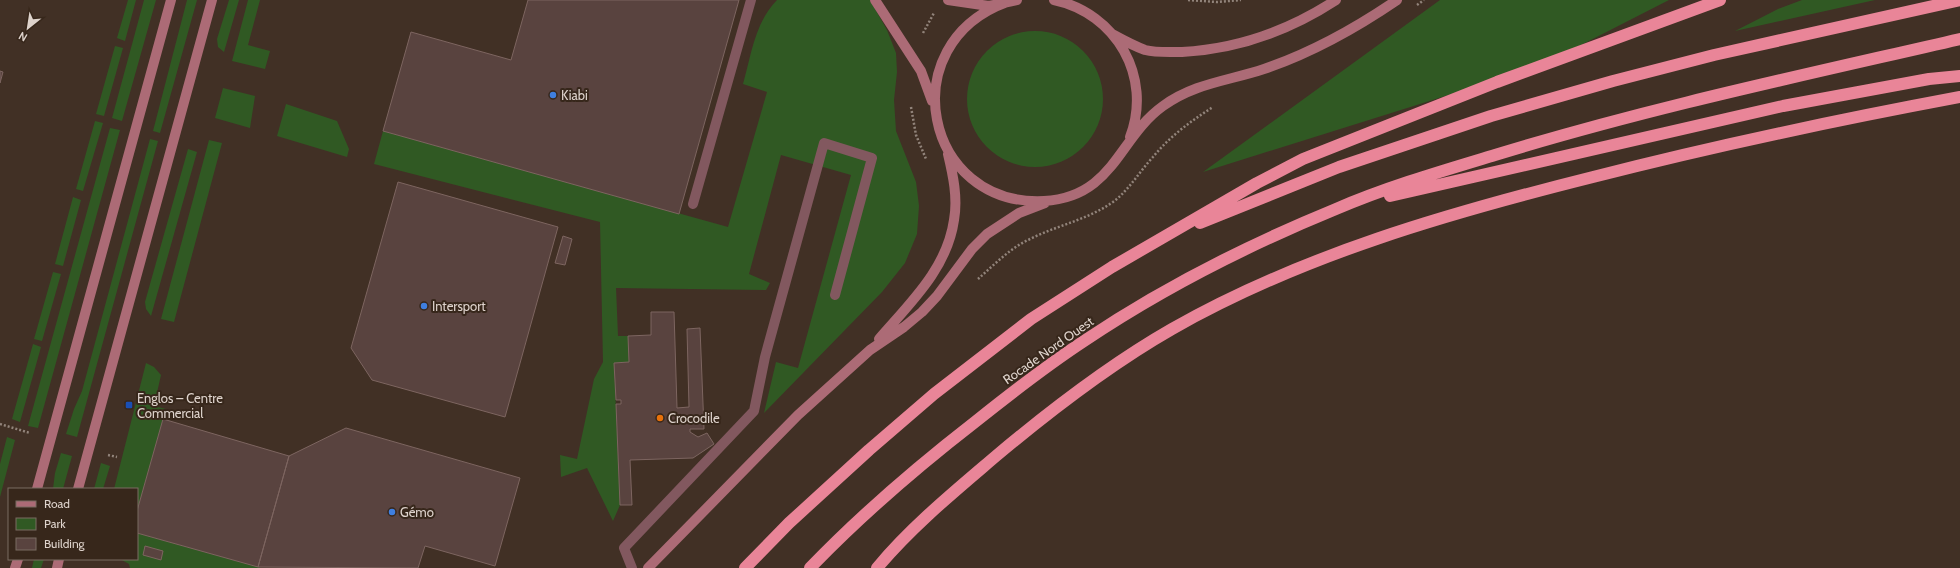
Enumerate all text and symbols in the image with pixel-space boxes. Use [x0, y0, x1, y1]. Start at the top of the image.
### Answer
north arrow [8, 8, 48, 48]
text: N [16, 29, 30, 45]
place label: Kiabi [561, 87, 588, 103]
marker: Kiabi [548, 90, 558, 100]
place label: Intersport [432, 298, 486, 314]
marker: Intersport [419, 301, 429, 311]
street label: Rocade Nord Ouest [1000, 312, 1097, 387]
place label: Englos – Centre Commercial [137, 390, 223, 421]
marker: Englos – Centre Commercial [124, 400, 134, 410]
place label: Crocodile [668, 410, 720, 426]
marker: Crocodile [655, 413, 665, 423]
legend [8, 488, 138, 560]
text: Road [44, 496, 70, 511]
place label: Gémo [400, 504, 434, 520]
marker: Gémo [387, 507, 397, 517]
text: Park [44, 516, 66, 531]
text: Building [44, 536, 86, 551]

